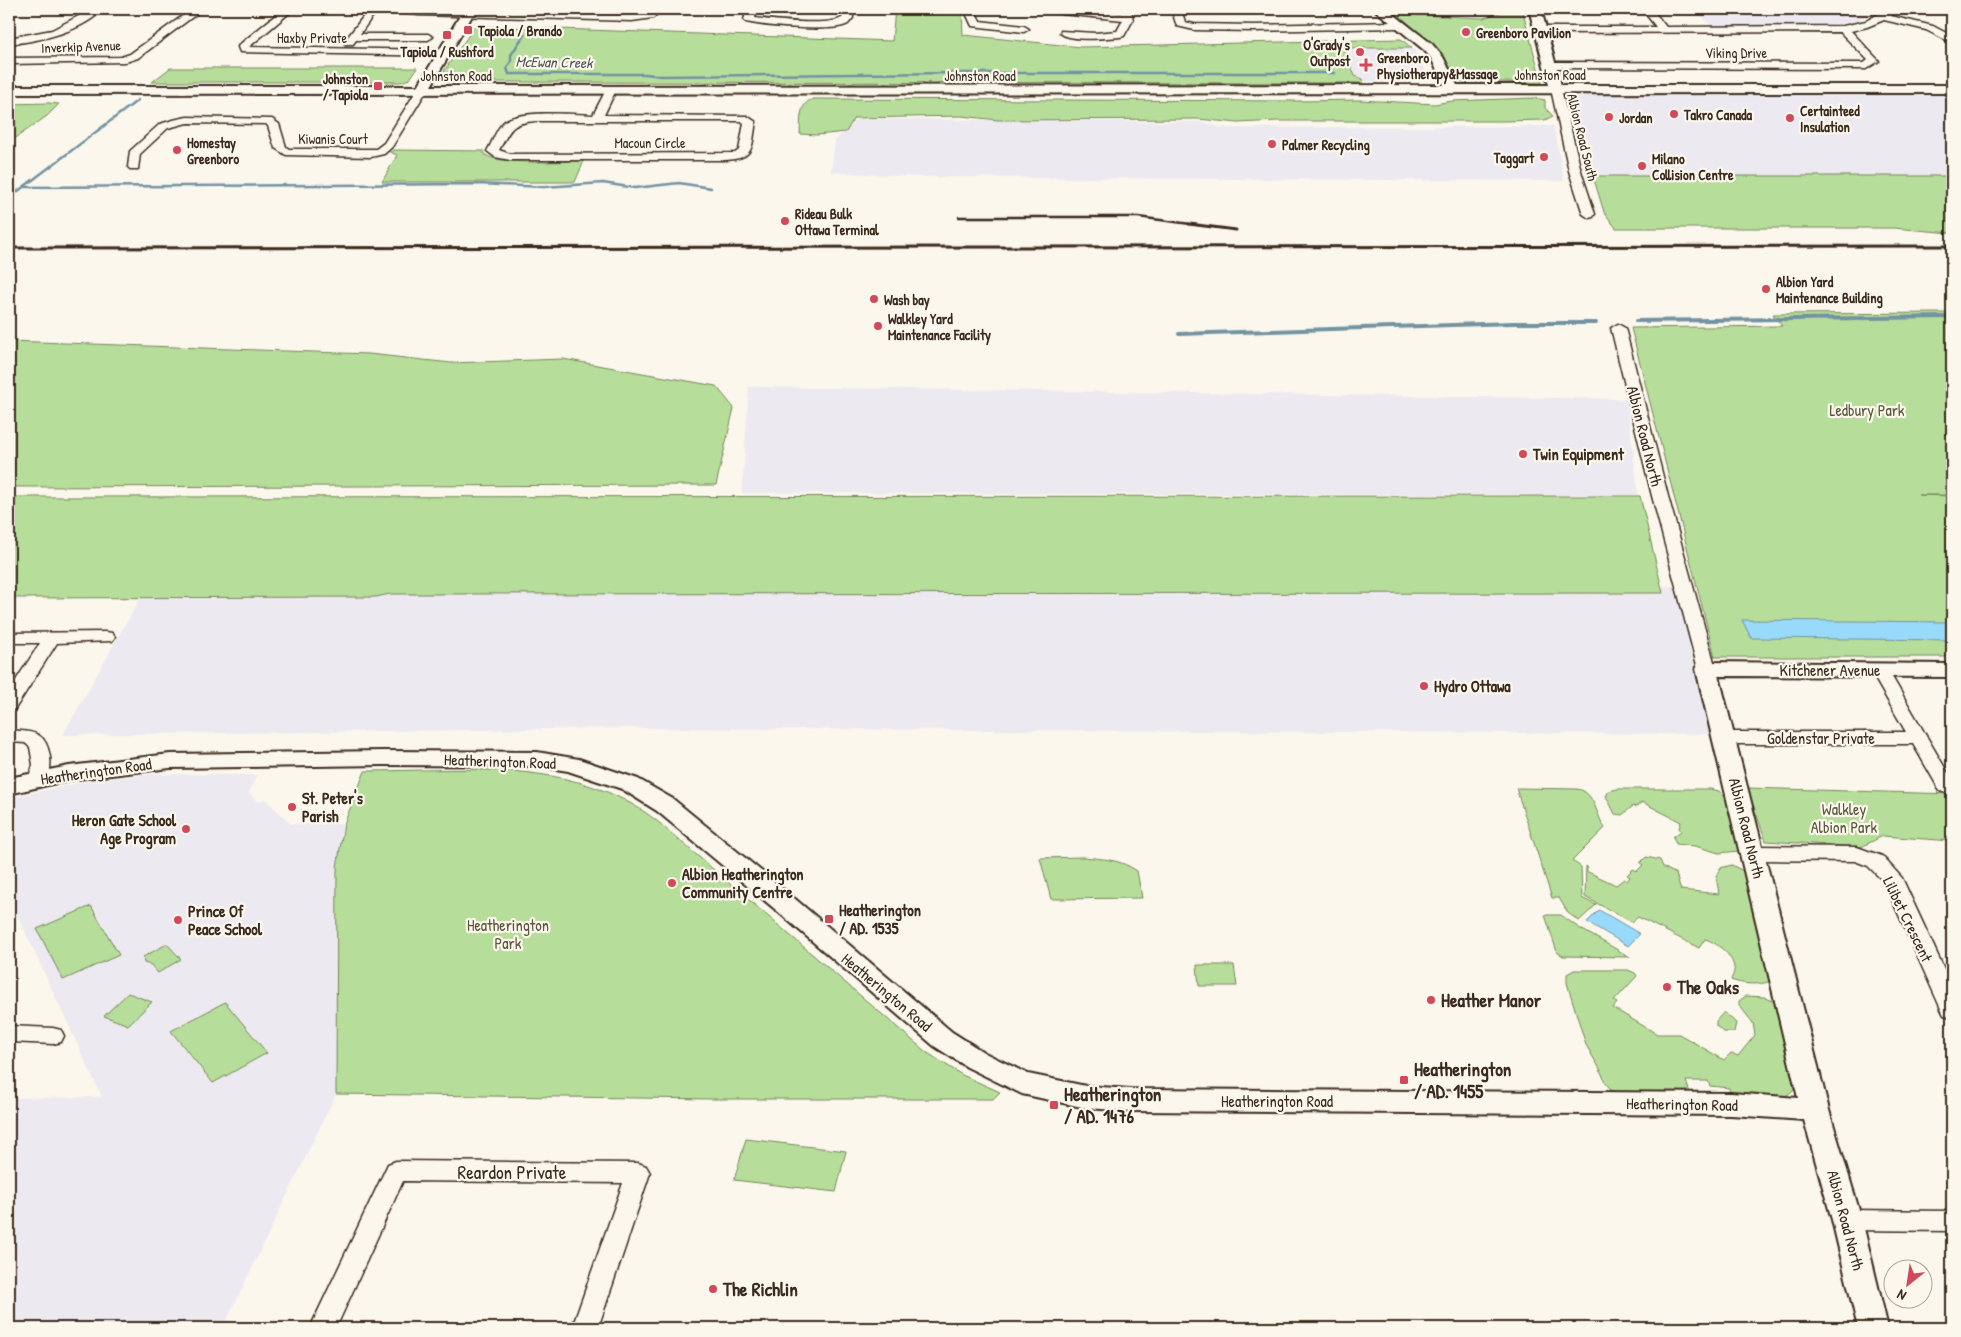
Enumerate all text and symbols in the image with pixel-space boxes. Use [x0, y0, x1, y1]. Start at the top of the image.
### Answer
place label: Tapiola / Brando [477, 21, 562, 42]
place label: Greenboro Pavilion [1476, 23, 1571, 42]
marker: Tapiola / Brando [462, 24, 474, 36]
marker: Greenboro Pavilion [1460, 26, 1472, 38]
street label: Haxby Private [277, 28, 347, 48]
marker: Tapiola / Rushford [441, 29, 453, 41]
street label: Inverkip Avenue [41, 35, 122, 58]
place label: O'Grady's Outpost [1303, 35, 1351, 72]
place label: Tapiola / Rushford [399, 42, 494, 63]
street label: Viking Drive [1705, 43, 1767, 63]
marker: O'Grady's Outpost [1354, 46, 1366, 58]
place label: Greenboro Physiotherapy&Massage [1377, 48, 1498, 85]
water label: McEwan Creek [516, 51, 594, 73]
marker: Greenboro Physiotherapy&Massage [1359, 58, 1373, 72]
street label: Johnston Road [1514, 65, 1586, 84]
street label: Johnston Road [420, 66, 492, 85]
street label: Johnston Road [944, 66, 1016, 85]
place label: Johnston / Tapiola [323, 69, 369, 106]
marker: Johnston / Tapiola [372, 80, 384, 92]
street label: Albion Road South [1563, 91, 1603, 183]
place label: Certainteed Insulation [1800, 101, 1860, 136]
place label: Takro Canada [1683, 105, 1753, 124]
place label: Jordan [1619, 108, 1653, 127]
marker: Takro Canada [1668, 108, 1680, 120]
marker: Jordan [1603, 111, 1615, 123]
marker: Certainteed Insulation [1784, 112, 1796, 124]
street label: Kiwanis Court [298, 129, 368, 148]
place label: Homestay Greenboro [187, 133, 239, 168]
street label: Macoun Circle [615, 133, 686, 152]
place label: Palmer Recycling [1282, 135, 1370, 156]
marker: Palmer Recycling [1266, 138, 1278, 150]
marker: Homestay Greenboro [171, 144, 183, 156]
place label: Taggart [1493, 148, 1535, 169]
place label: Milano Collision Centre [1652, 149, 1734, 184]
marker: Taggart [1538, 151, 1550, 163]
marker: Milano Collision Centre [1636, 160, 1648, 172]
place label: Rideau Bulk Ottawa Terminal [795, 204, 879, 239]
marker: Rideau Bulk Ottawa Terminal [779, 215, 791, 227]
place label: Albion Yard Maintenance Building [1776, 272, 1883, 309]
marker: Albion Yard Maintenance Building [1760, 283, 1772, 295]
place label: Wash bay [884, 290, 930, 311]
marker: Wash bay [868, 293, 880, 305]
place label: Walkley Yard Maintenance Facility [888, 309, 991, 346]
marker: Walkley Yard Maintenance Facility [872, 320, 884, 332]
street label: Albion Road North [1622, 383, 1668, 489]
park label: Ledbury Park [1830, 399, 1905, 421]
place label: Twin Equipment [1532, 443, 1624, 466]
marker: Twin Equipment [1517, 448, 1529, 460]
street label: Kitchener Avenue [1780, 659, 1881, 681]
place label: Hydro Ottawa [1434, 675, 1511, 698]
marker: Hydro Ottawa [1418, 680, 1430, 692]
street label: Goldenstar Private [1767, 727, 1876, 749]
street label: Heatherington Road [444, 748, 556, 774]
street label: Heatherington Road [39, 752, 153, 790]
street label: Albion Road North [1724, 775, 1770, 881]
place label: St. Peter's Parish [302, 787, 364, 827]
park label: Walkley Albion Park [1811, 798, 1878, 838]
marker: St. Peter's Parish [286, 801, 298, 813]
place label: Heron Gate School Age Program [72, 809, 177, 850]
marker: Heron Gate School Age Program [180, 823, 192, 835]
place label: Albion Heatherington Community Centre [682, 863, 804, 904]
street label: Lilibet Crescent [1878, 873, 1938, 966]
marker: Albion Heatherington Community Centre [666, 877, 678, 889]
place label: Heatherington / AD. 1535 [839, 899, 921, 939]
place label: Prince Of Peace School [188, 900, 263, 940]
marker: Heatherington / AD. 1535 [823, 913, 835, 925]
marker: Prince Of Peace School [172, 914, 184, 926]
park label: Heatherington Park [467, 914, 549, 954]
street label: Heatherington Road [837, 948, 937, 1036]
place label: The Oaks [1676, 974, 1740, 1000]
marker: The Oaks [1661, 981, 1673, 993]
place label: Heather Manor [1441, 987, 1542, 1013]
marker: Heather Manor [1425, 994, 1437, 1006]
place label: Heatherington / AD. 1455 [1414, 1056, 1512, 1104]
marker: Heatherington / AD. 1455 [1398, 1074, 1410, 1086]
place label: Heatherington / AD. 1476 [1064, 1081, 1162, 1129]
street label: Heatherington Road [1221, 1090, 1333, 1112]
street label: Heatherington Road [1626, 1092, 1738, 1116]
marker: Heatherington / AD. 1476 [1048, 1099, 1060, 1111]
street label: Reardon Private [458, 1159, 567, 1185]
street label: Albion Road North [1822, 1167, 1870, 1273]
north arrow [1884, 1260, 1934, 1310]
place label: The Richlin [722, 1276, 798, 1302]
marker: The Richlin [707, 1283, 719, 1295]
text: N [1893, 1285, 1909, 1306]

